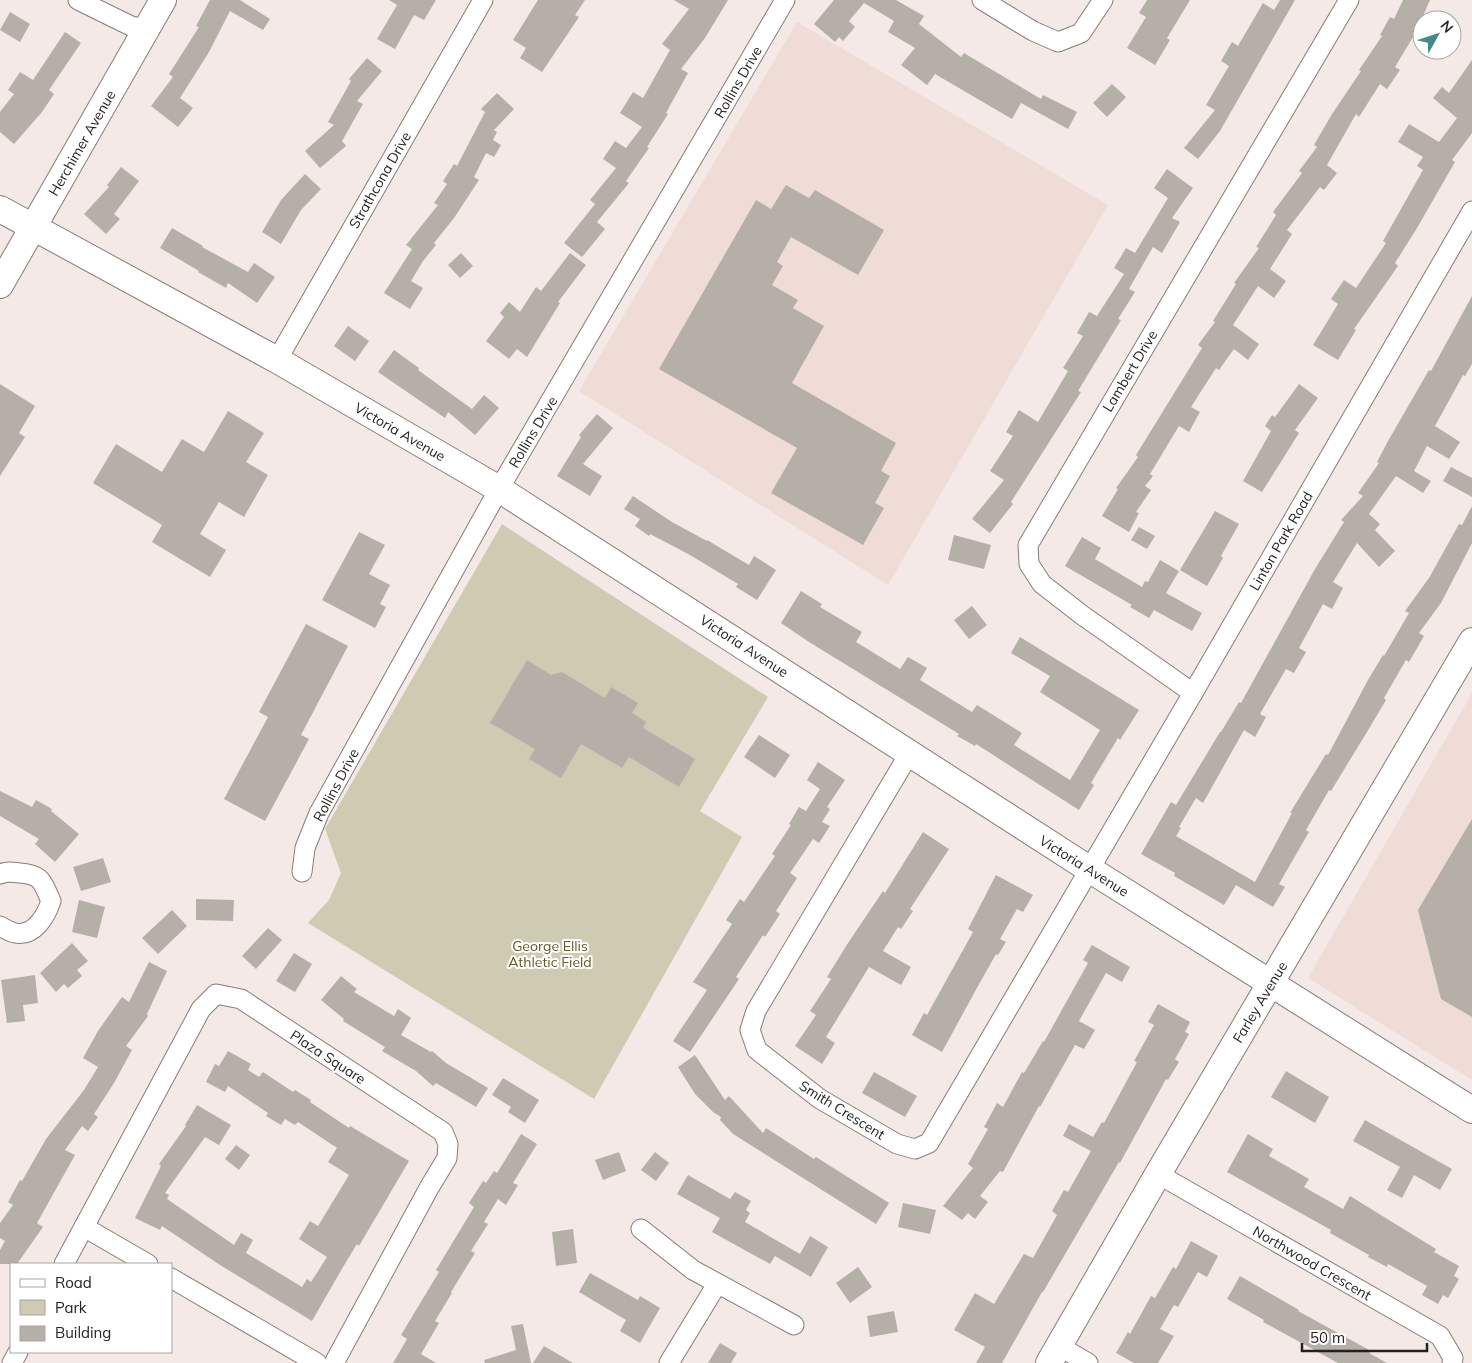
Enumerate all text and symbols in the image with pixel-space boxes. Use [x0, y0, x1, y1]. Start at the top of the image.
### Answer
north arrow [1412, 10, 1462, 60]
text: N [1437, 17, 1457, 36]
street label: Rollins Drive [710, 43, 766, 121]
street label: Herchimer Avenue [44, 87, 120, 199]
street label: Strathcona Drive [345, 128, 415, 232]
street label: Lambert Drive [1099, 327, 1161, 415]
street label: Rollins Drive [505, 393, 561, 471]
street label: Victoria Avenue [351, 399, 449, 465]
street label: Linton Park Road [1245, 488, 1317, 594]
street label: Victoria Avenue [696, 611, 792, 681]
street label: Rollins Drive [309, 745, 363, 825]
street label: Victoria Avenue [1036, 831, 1132, 901]
park label: George Ellis Athletic Field [508, 937, 592, 971]
street label: Farley Avenue [1229, 958, 1291, 1046]
street label: Plaza Square [287, 1026, 369, 1088]
street label: Smith Crescent [796, 1076, 888, 1144]
street label: Northwood Crescent [1250, 1222, 1374, 1304]
legend [10, 1263, 172, 1353]
text: Road [55, 1273, 92, 1292]
text: Park [55, 1298, 87, 1317]
scale bar [1302, 1320, 1427, 1352]
text: Building [55, 1323, 111, 1342]
text: 50 m [1310, 1328, 1345, 1347]

